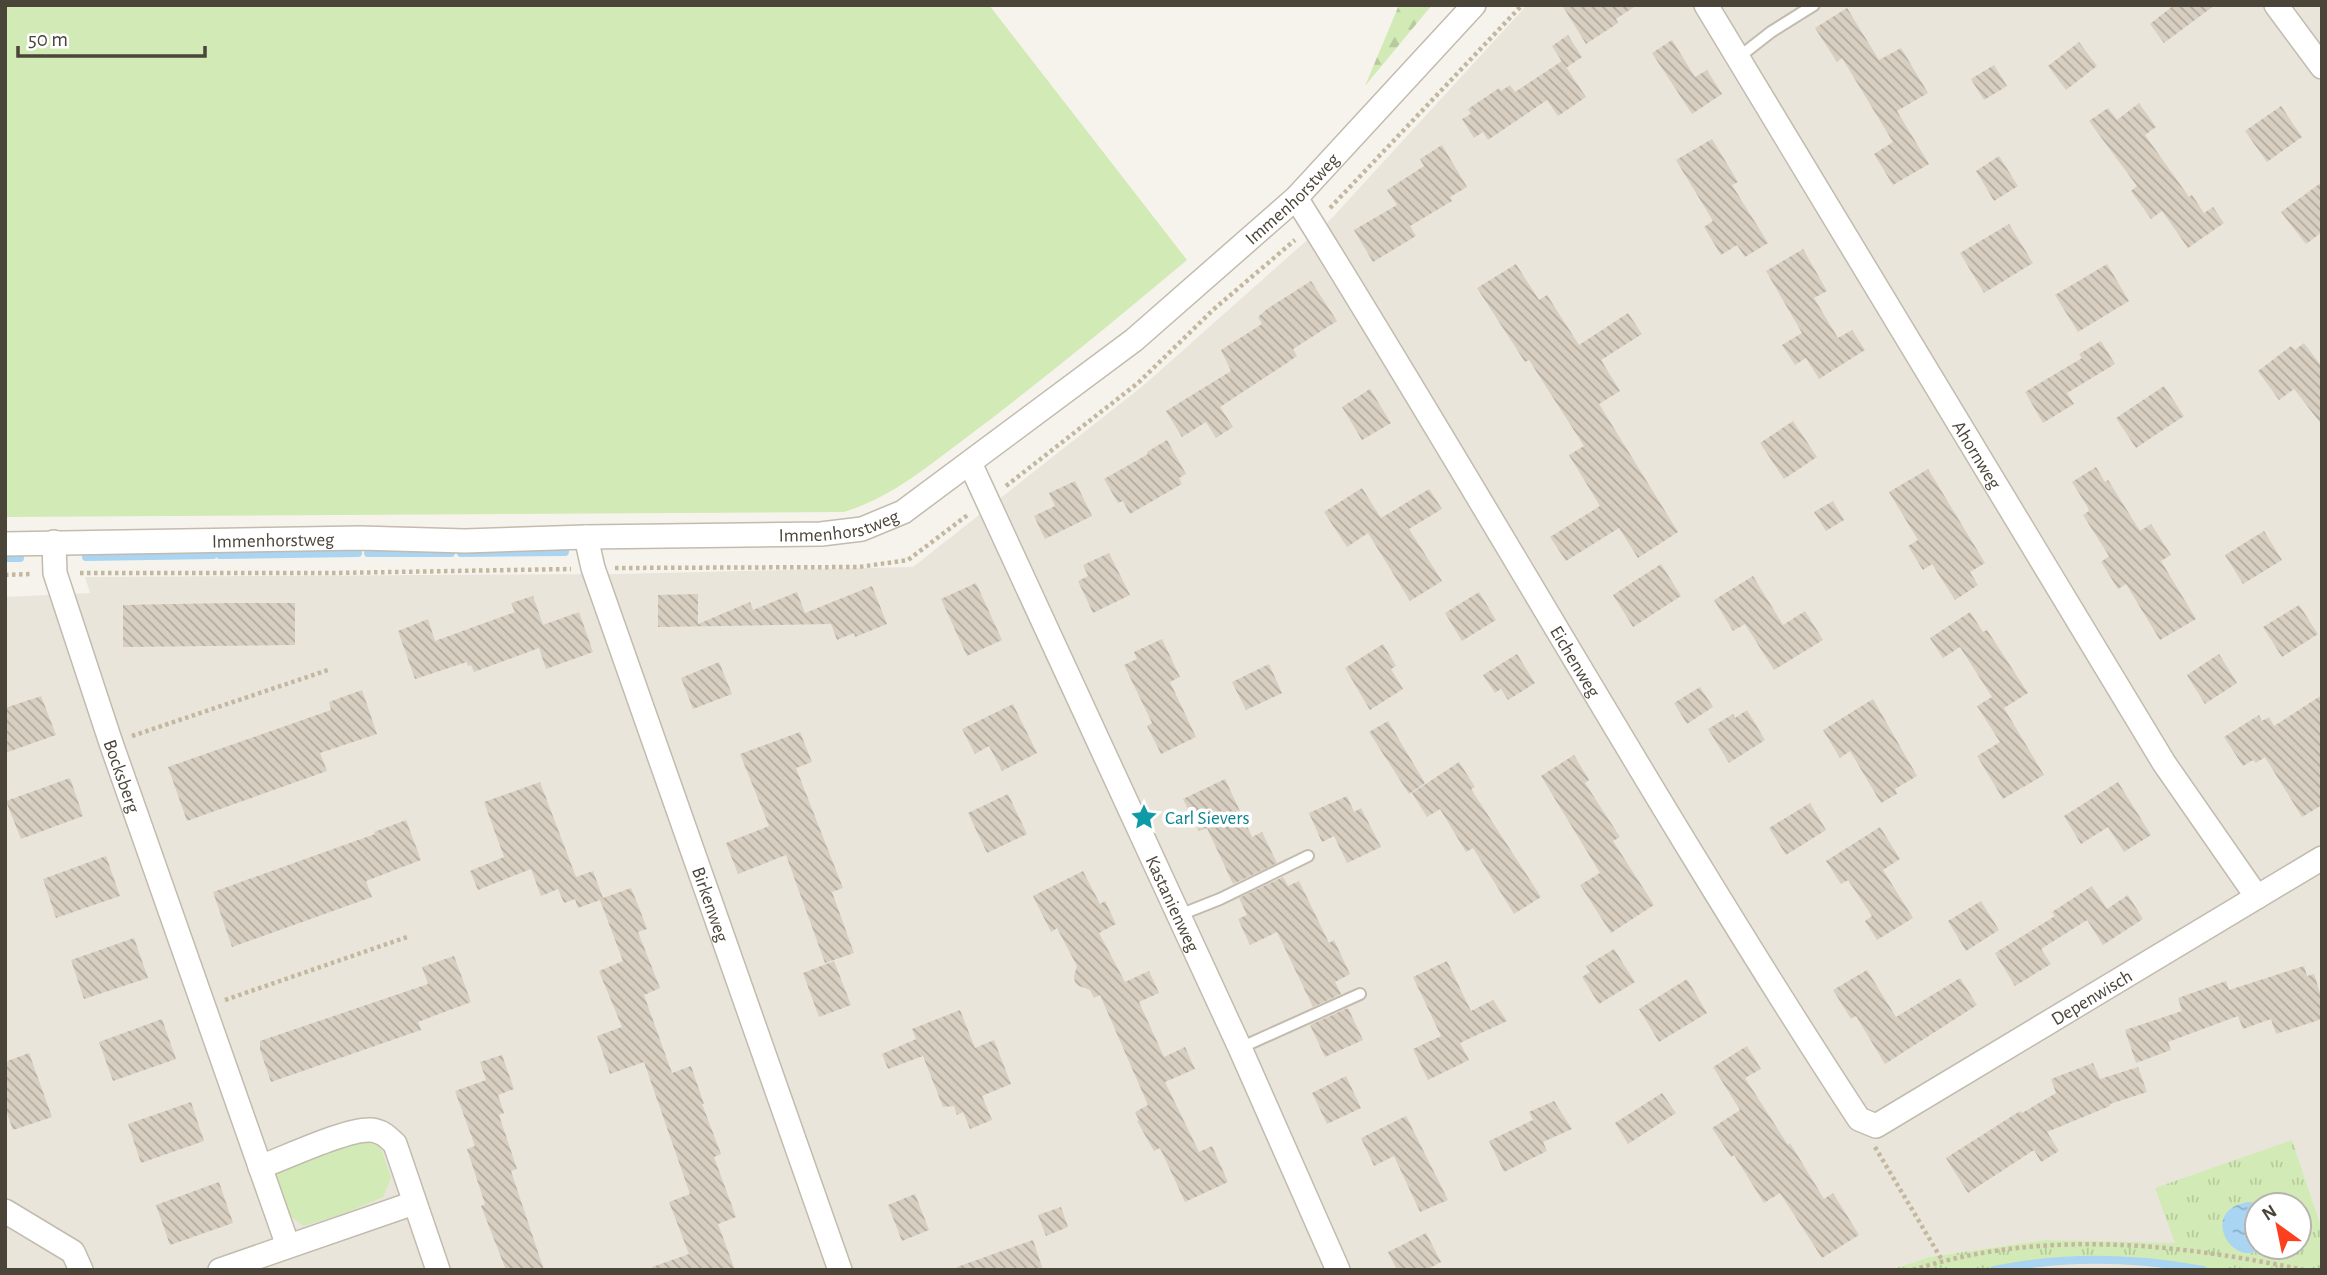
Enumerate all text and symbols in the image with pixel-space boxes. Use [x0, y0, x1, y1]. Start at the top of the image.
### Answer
scale bar [18, 14, 205, 58]
text: 50 m [28, 29, 68, 50]
street label: Immenhorstweg [1242, 149, 1344, 249]
street label: Ahornweg [1948, 418, 2004, 493]
street label: Immenhorstweg [779, 507, 903, 546]
street label: Immenhorstweg [212, 530, 335, 552]
street label: Eichenweg [1546, 623, 1604, 701]
street label: Bocksberg [100, 737, 143, 816]
place icon: Carl Sievers [1129, 802, 1159, 832]
place label: Carl Sievers [1165, 809, 1249, 828]
street label: Kastanienweg [1142, 853, 1203, 956]
street label: Birkenweg [688, 865, 732, 945]
street label: Depenwisch [2048, 966, 2136, 1029]
north arrow [2243, 1191, 2313, 1261]
text: N [2259, 1201, 2280, 1225]

